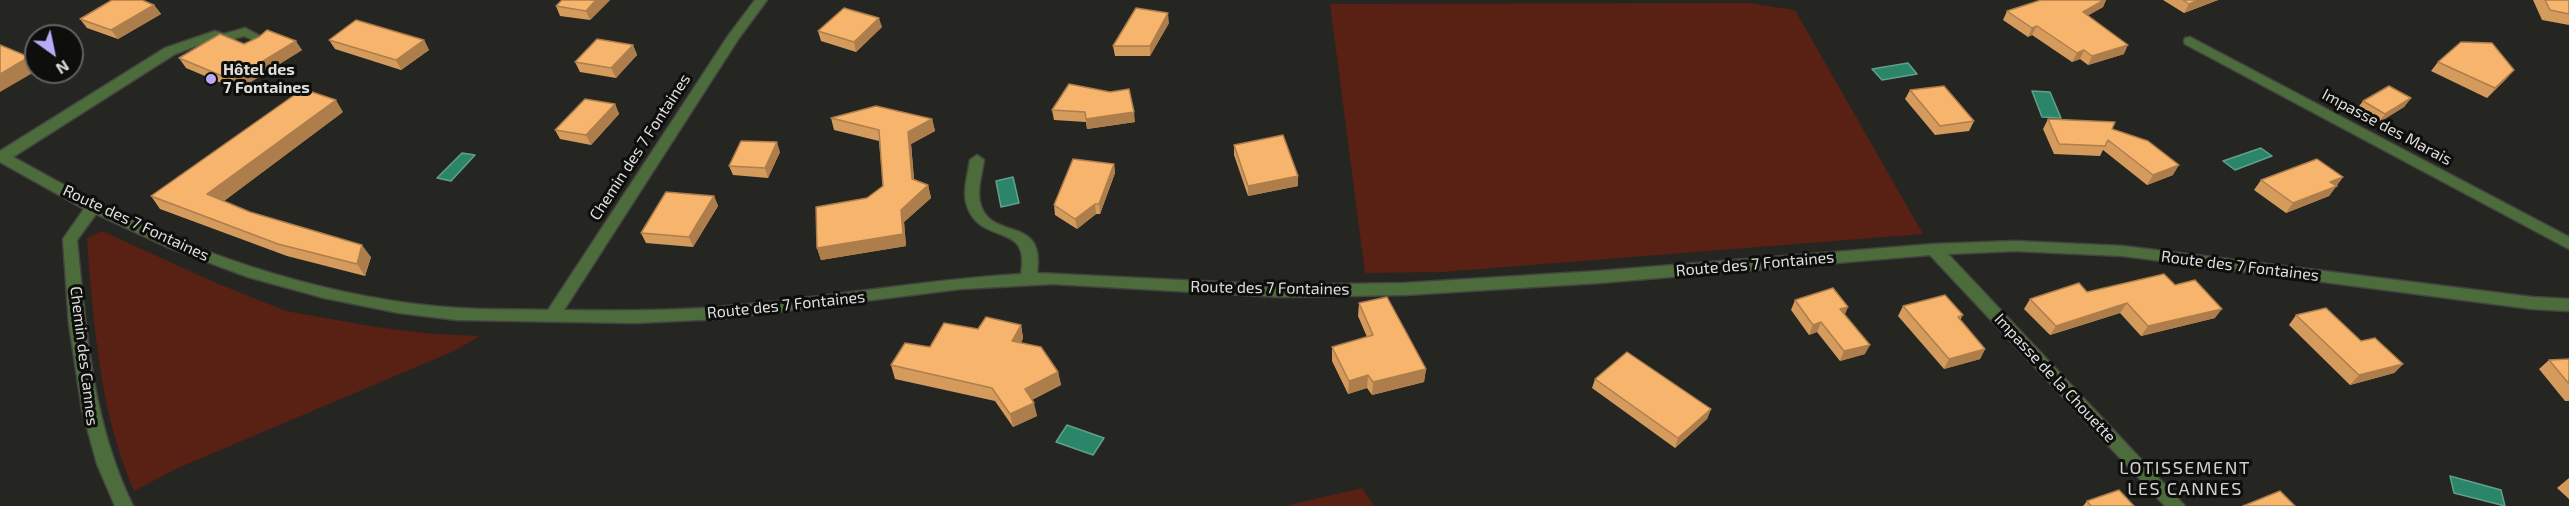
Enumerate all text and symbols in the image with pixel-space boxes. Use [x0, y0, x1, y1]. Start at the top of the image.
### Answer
north arrow [24, 24, 84, 84]
text: N [53, 57, 73, 79]
place label: Hôtel des 7 Fontaines [223, 60, 310, 98]
street label: Chemin des 7 Fontaines [585, 70, 695, 224]
marker: Hôtel des 7 Fontaines [204, 72, 218, 86]
street label: Impasse des Marais [2319, 85, 2455, 169]
street label: Route des 7 Fontaines [60, 181, 212, 265]
street label: Route des 7 Fontaines [2160, 247, 2320, 285]
street label: Route des 7 Fontaines [1675, 248, 1835, 280]
street label: Route des 7 Fontaines [1190, 277, 1350, 299]
street label: Chemin des Cannes [66, 285, 102, 427]
street label: Route des 7 Fontaines [706, 287, 866, 323]
street label: Impasse de la Chouette [1990, 310, 2120, 446]
district label: LOTISSEMENT LES CANNES [2119, 457, 2251, 500]

